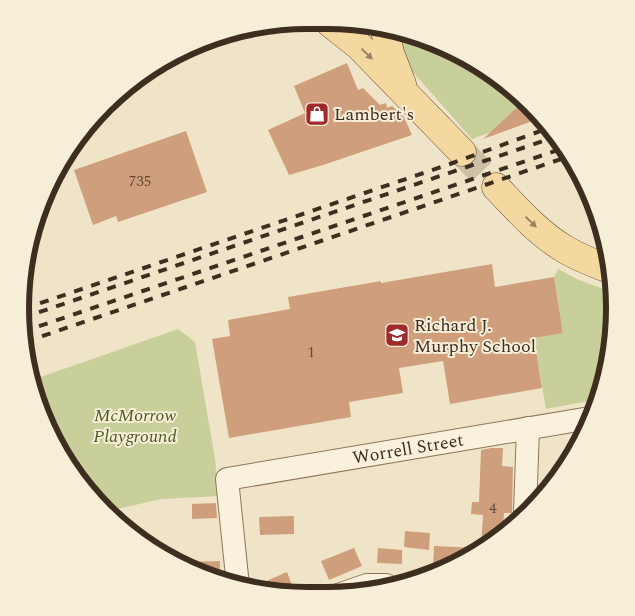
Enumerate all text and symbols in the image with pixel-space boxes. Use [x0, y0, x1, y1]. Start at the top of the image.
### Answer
one-way arrow [361, 48, 373, 60]
shop icon: Lambert's [304, 101, 330, 127]
place label: Lambert's [334, 101, 414, 128]
house number: 735 [129, 170, 151, 193]
one-way arrow [524, 216, 536, 228]
place label: Richard J. Murphy School [414, 312, 536, 360]
school or university icon: Richard J. Murphy School [384, 322, 410, 348]
house number: 1 [307, 341, 315, 364]
park label: McMorrow Playground [93, 402, 177, 450]
street label: Worrell Street [350, 426, 466, 472]
house number: 4 [489, 497, 497, 520]

